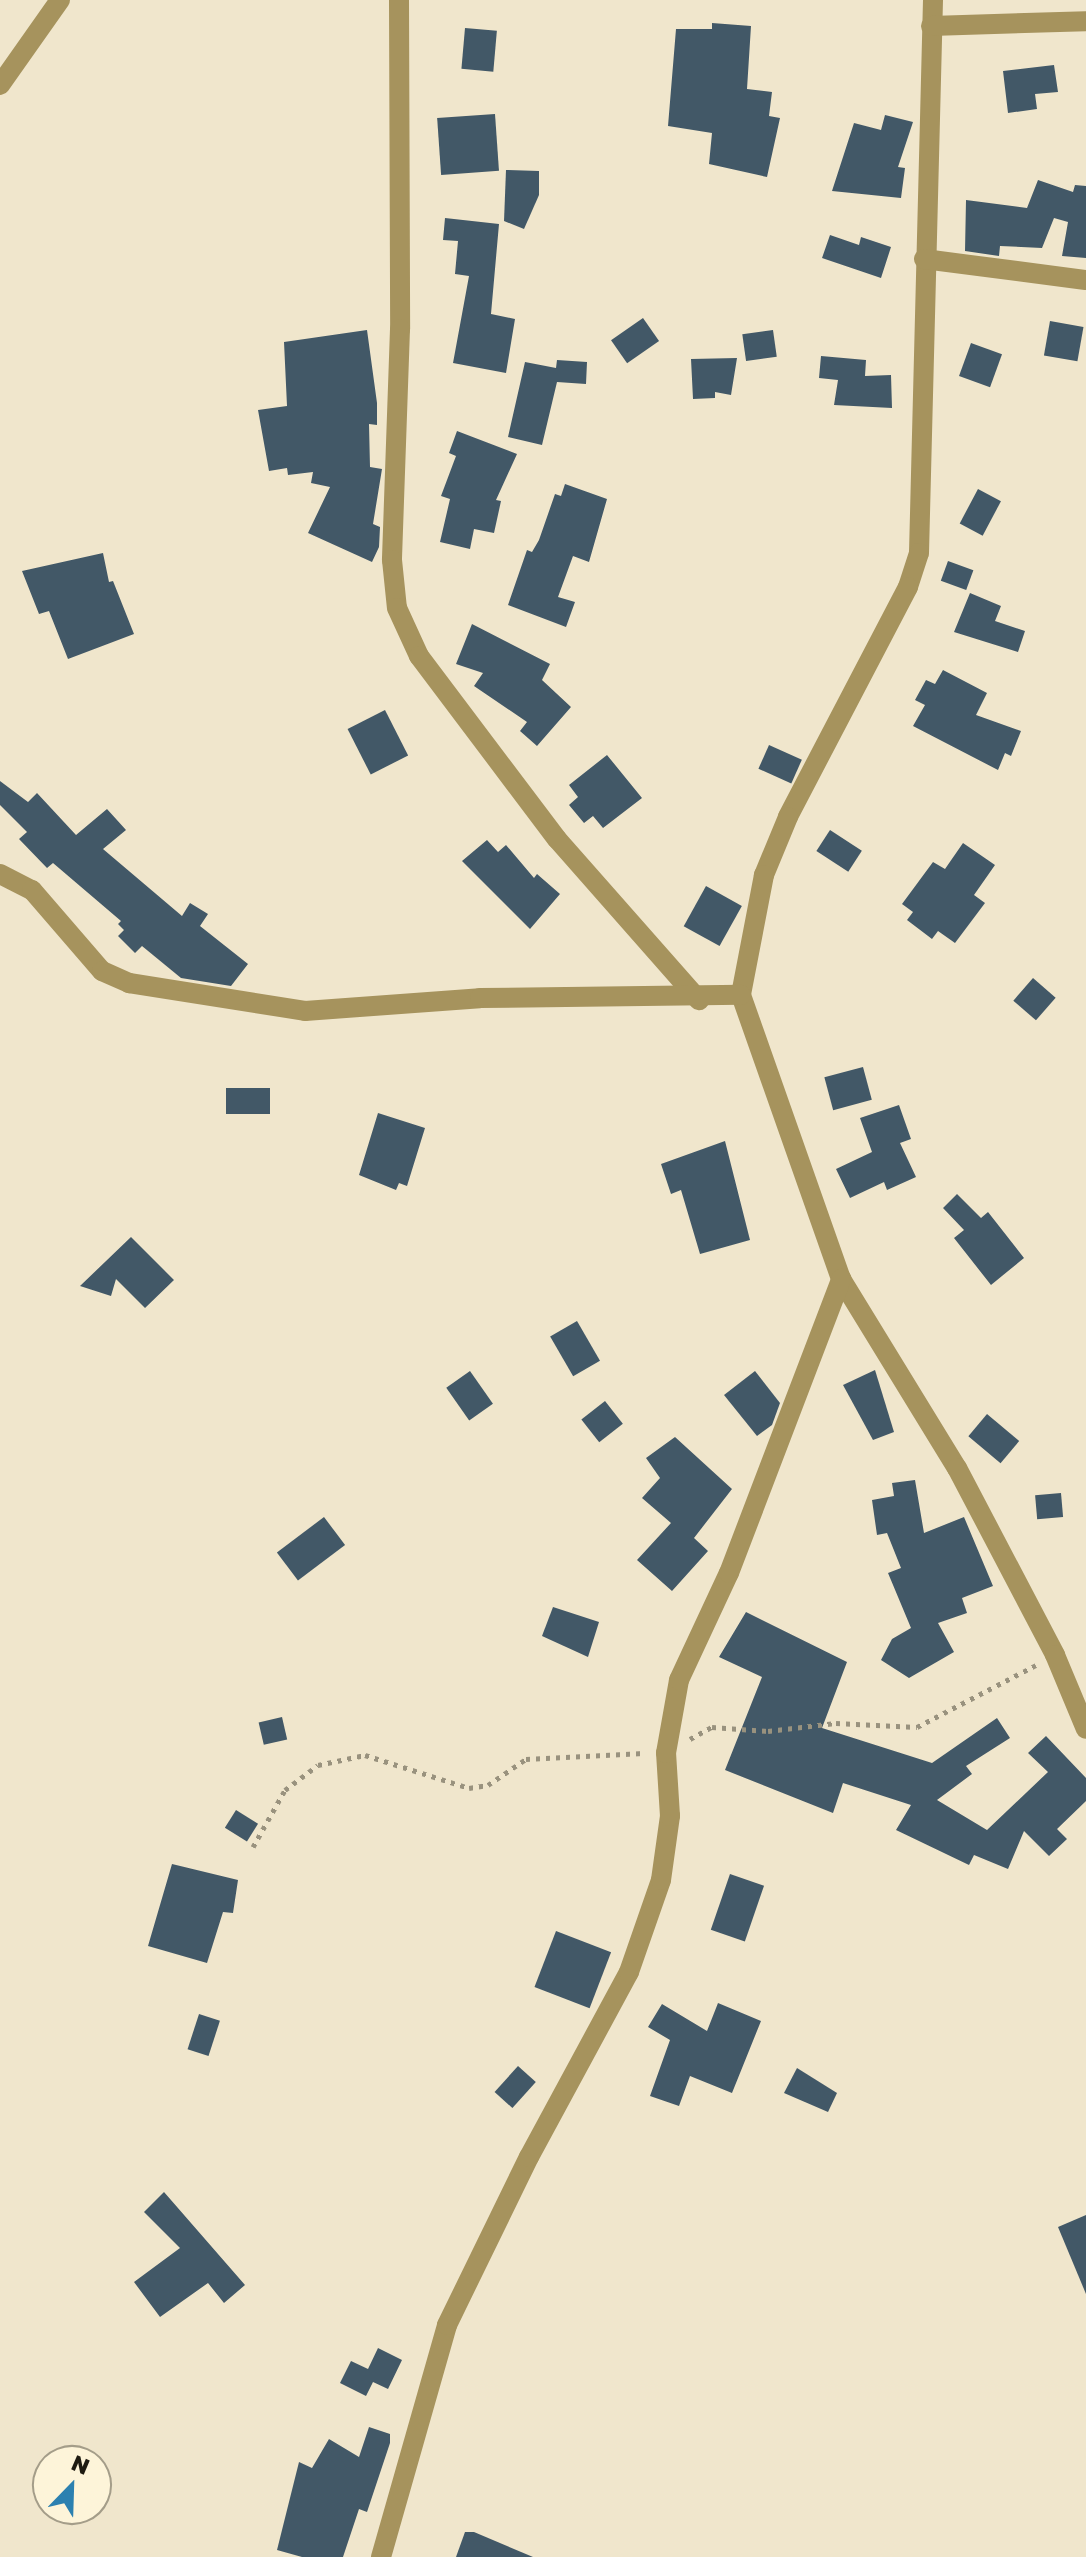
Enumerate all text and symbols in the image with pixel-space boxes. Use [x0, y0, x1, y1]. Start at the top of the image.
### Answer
north arrow [32, 2445, 112, 2525]
text: N [68, 2449, 94, 2480]

